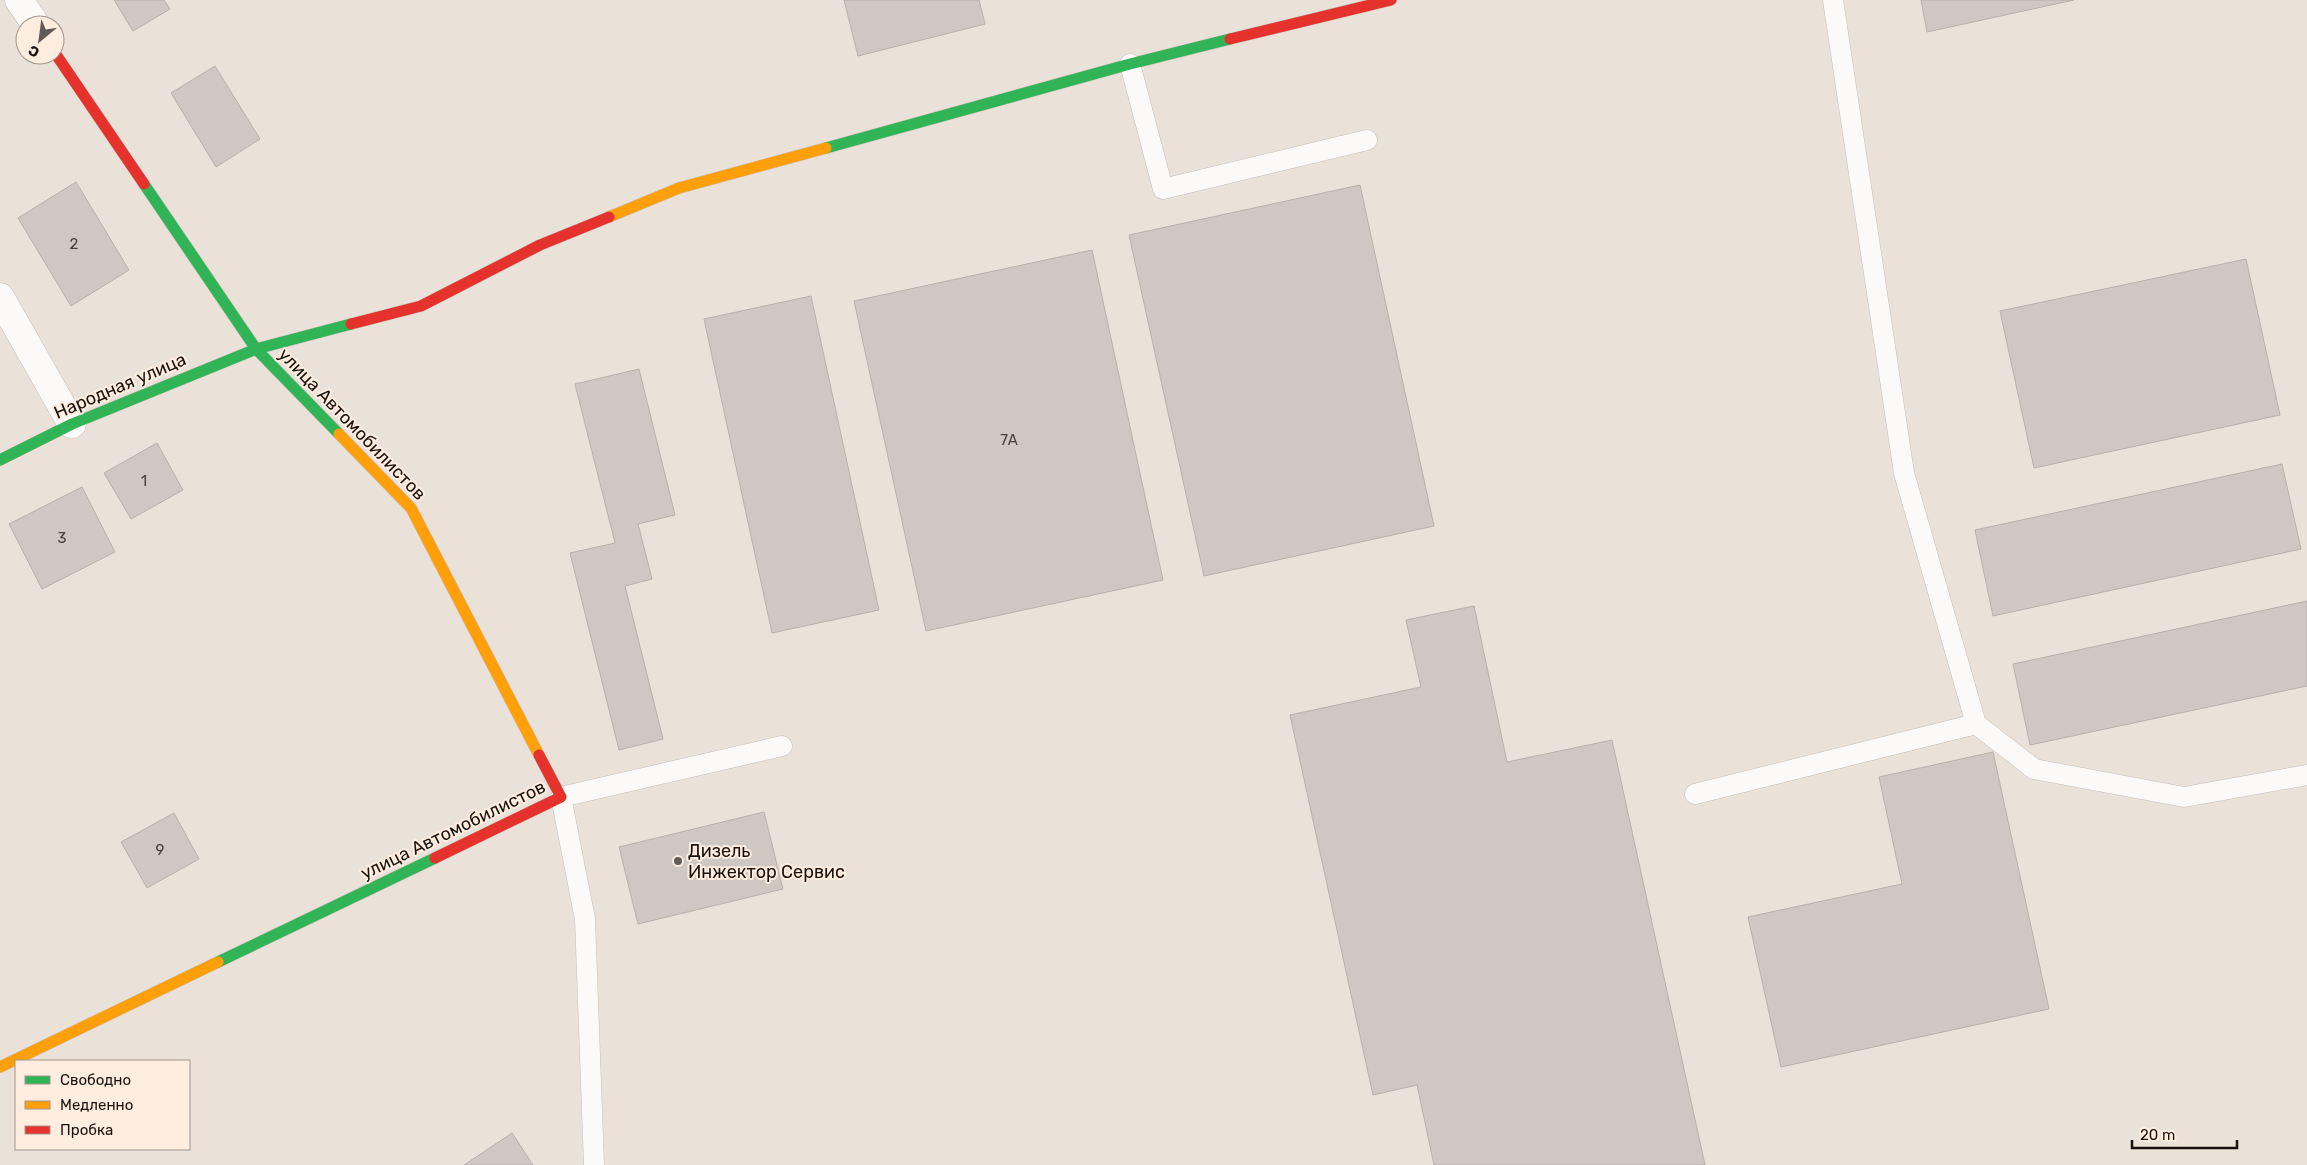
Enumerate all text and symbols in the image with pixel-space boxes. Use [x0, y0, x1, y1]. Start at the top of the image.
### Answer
north arrow [15, 15, 65, 65]
text: С [25, 41, 42, 61]
house number: 2 [70, 235, 79, 253]
street label: улица Автомобилистов [274, 343, 430, 505]
street label: Народная улица [51, 348, 189, 424]
house number: 7А [1000, 431, 1018, 449]
house number: 1 [141, 472, 147, 490]
house number: 3 [57, 529, 67, 547]
street label: улица Автомобилистов [357, 776, 549, 884]
place label: Дизель Инжектор Сервис [688, 840, 845, 883]
house number: 9 [156, 841, 165, 859]
marker: Дизель Инжектор Сервис [672, 855, 684, 867]
legend [15, 1060, 190, 1150]
text: Свободно [60, 1071, 131, 1089]
text: Медленно [60, 1096, 133, 1114]
scale bar [2132, 1118, 2237, 1150]
text: Пробка [60, 1121, 113, 1139]
text: 20 m [2140, 1126, 2175, 1144]

